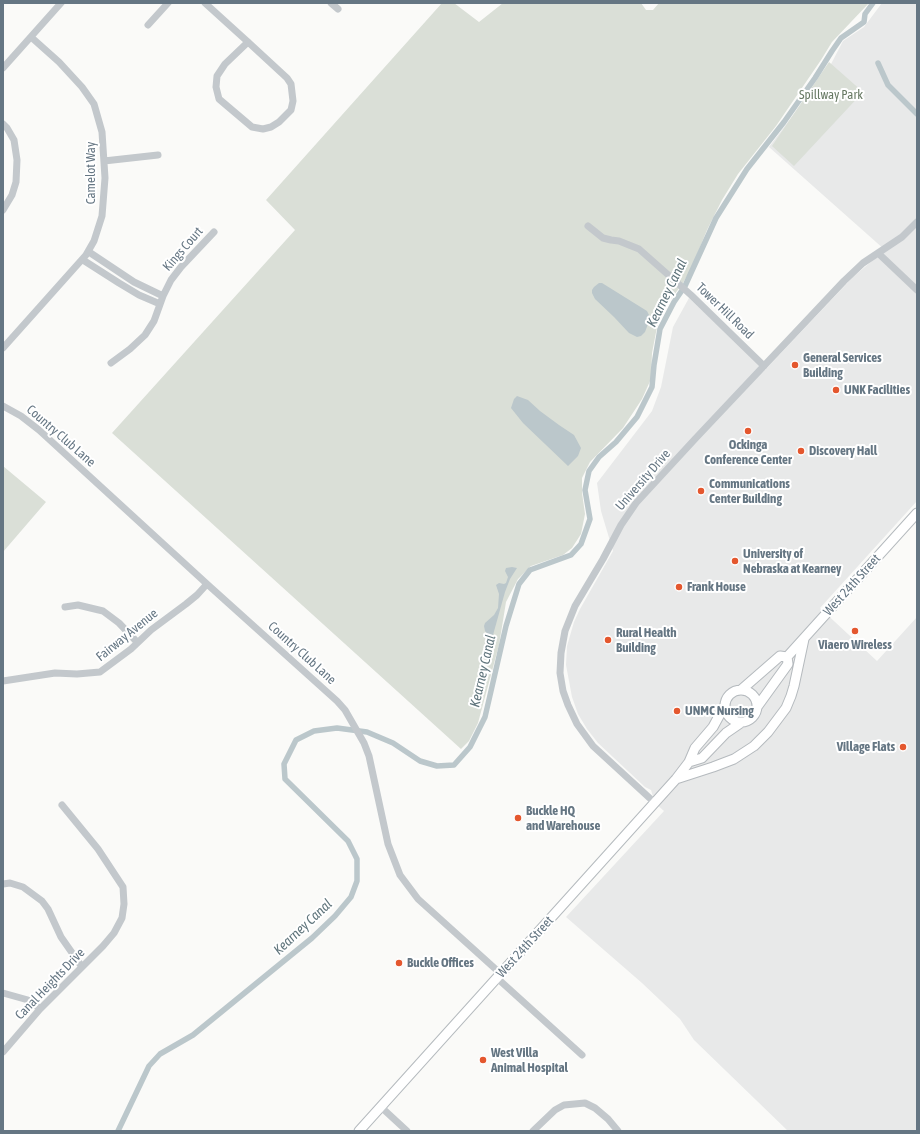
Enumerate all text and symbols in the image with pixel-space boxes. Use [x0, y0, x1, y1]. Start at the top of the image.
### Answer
park label: Spillway Park [799, 87, 863, 103]
street label: Camelot Way [83, 142, 99, 204]
street label: Kings Court [160, 224, 206, 274]
water label: Kearney Canal [643, 256, 691, 330]
street label: Tower Hill Road [693, 280, 757, 342]
place label: General Services Building [803, 350, 882, 381]
marker: General Services Building [790, 360, 800, 370]
place label: UNK Facilities [844, 382, 910, 398]
marker: UNK Facilities [831, 385, 841, 395]
street label: Country Club Lane [23, 402, 99, 470]
marker: Ockinga Conference Center [743, 426, 753, 436]
place label: Ockinga Conference Center [704, 437, 792, 468]
place label: Discovery Hall [809, 443, 877, 459]
street label: University Drive [612, 446, 674, 514]
marker: Discovery Hall [796, 446, 806, 456]
place label: Communications Center Building [709, 476, 790, 507]
marker: Communications Center Building [696, 486, 706, 496]
place label: University of Nebraska at Kearney [743, 546, 841, 577]
street label: West 24th Street [820, 551, 884, 619]
marker: University of Nebraska at Kearney [730, 556, 740, 566]
place label: Frank House [687, 579, 746, 595]
marker: Frank House [674, 582, 684, 592]
street label: Fairway Avenue [93, 605, 161, 665]
street label: Country Club Lane [265, 618, 339, 688]
place label: Rural Health Building [616, 625, 677, 656]
marker: Viaero Wireless [850, 626, 860, 636]
water label: Kearney Canal [467, 633, 499, 709]
marker: Rural Health Building [603, 635, 613, 645]
place label: Viaero Wireless [818, 637, 892, 653]
place label: UNMC Nursing [685, 703, 754, 719]
marker: UNMC Nursing [672, 706, 682, 716]
place label: Village Flats [837, 739, 895, 755]
marker: Village Flats [898, 742, 908, 752]
place label: Buckle HQ and Warehouse [526, 803, 600, 834]
marker: Buckle HQ and Warehouse [513, 813, 523, 823]
water label: Kearney Canal [270, 896, 336, 958]
street label: West 24th Street [493, 913, 557, 981]
street label: Canal Heights Drive [12, 945, 88, 1023]
place label: Buckle Offices [407, 955, 474, 971]
marker: Buckle Offices [394, 958, 404, 968]
place label: West Villa Animal Hospital [491, 1045, 568, 1076]
marker: West Villa Animal Hospital [478, 1055, 488, 1065]

